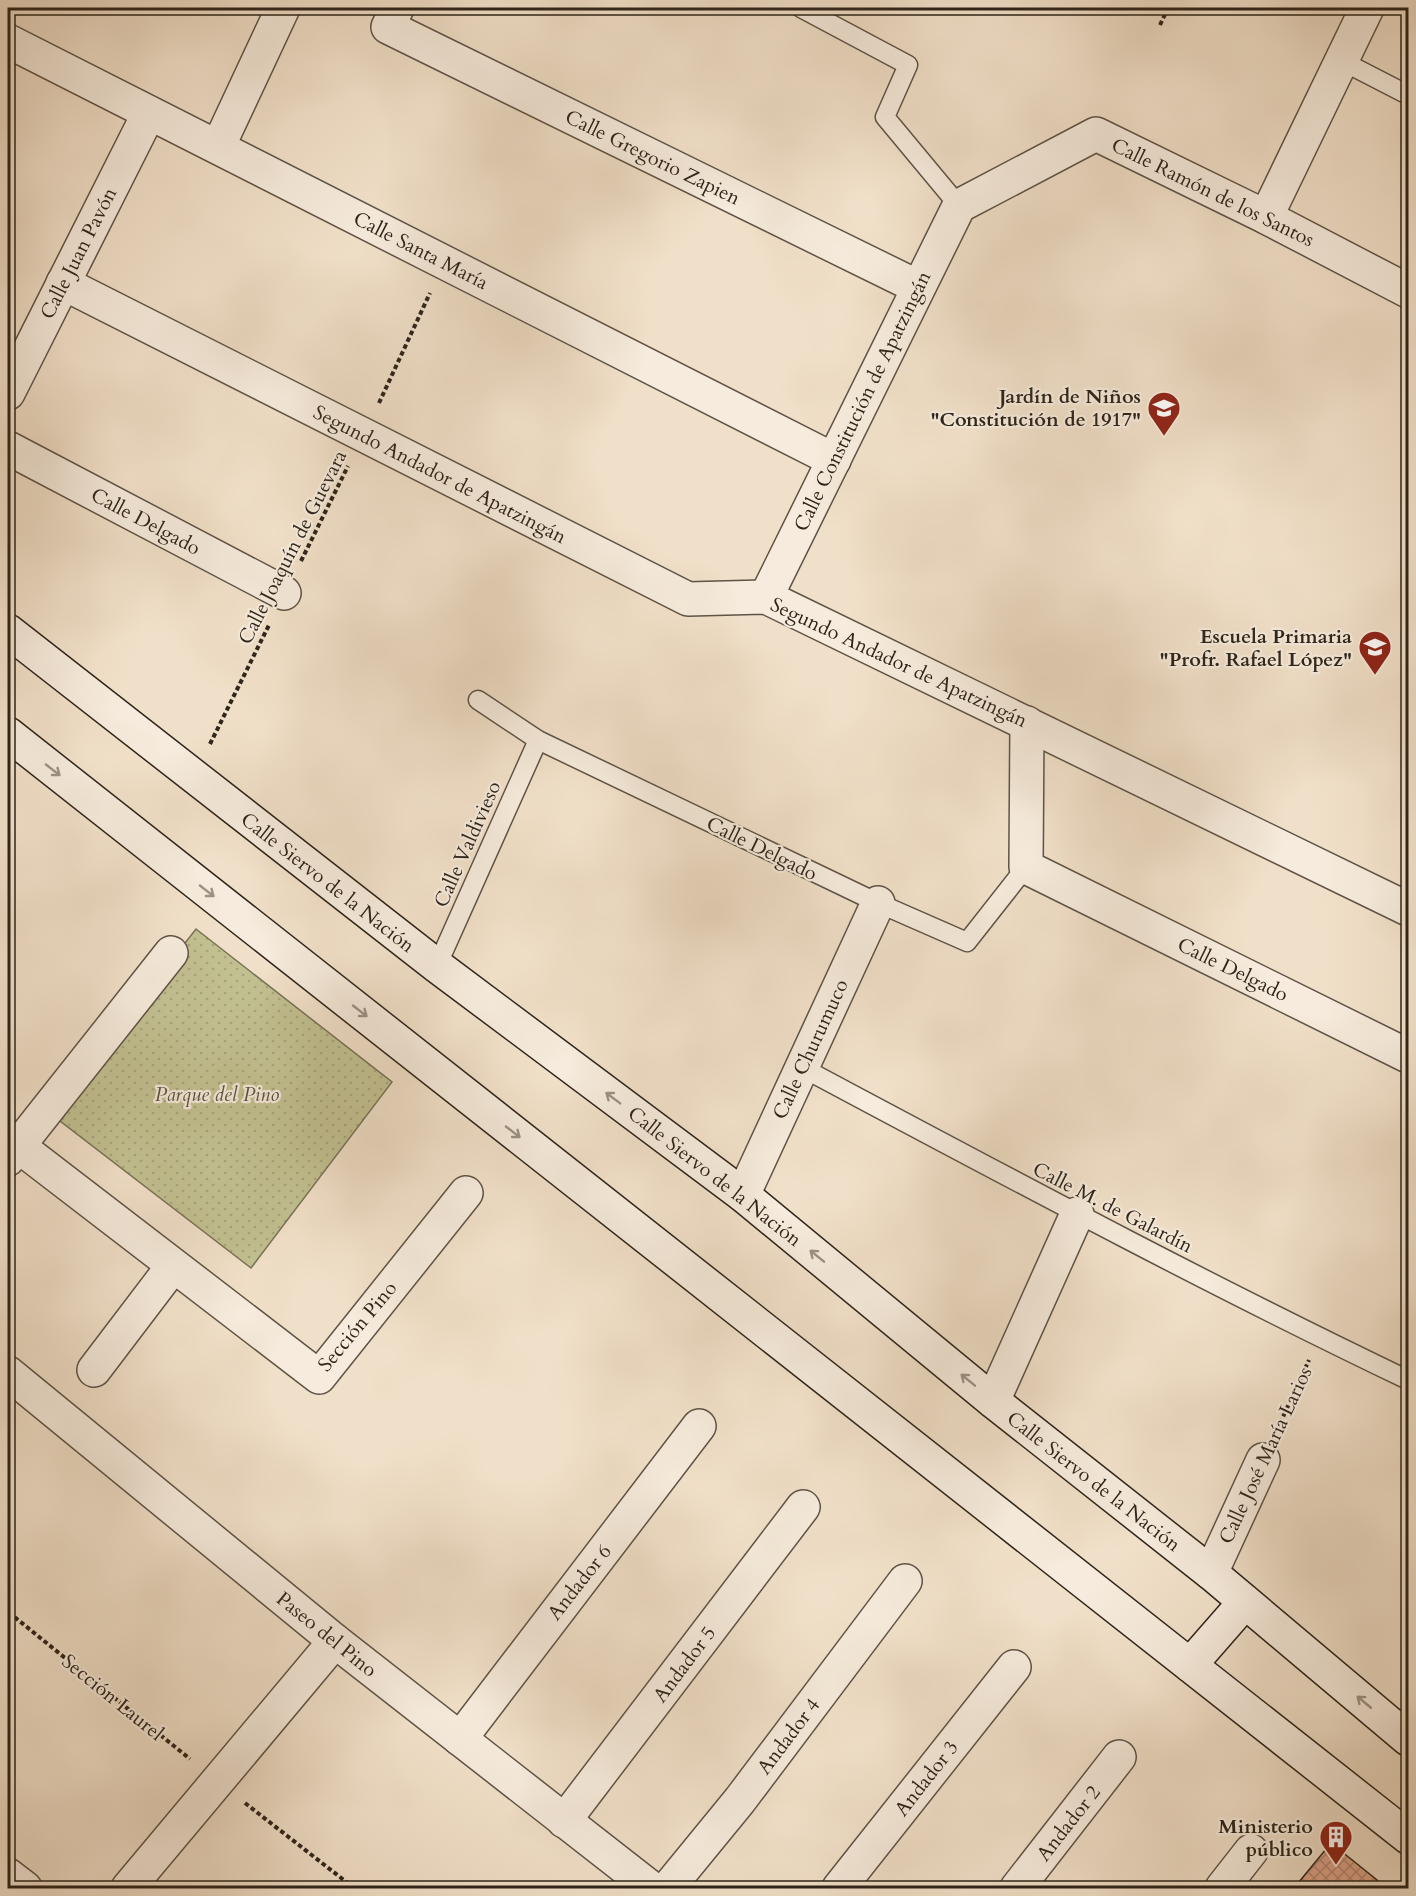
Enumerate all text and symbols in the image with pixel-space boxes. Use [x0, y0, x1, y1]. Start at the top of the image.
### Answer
street label: Calle Gregorio Zapien [561, 103, 745, 212]
street label: Calle Ramón de los Santos [1107, 132, 1319, 253]
street label: Calle Juan Pavón [34, 182, 124, 324]
street label: Calle Santa María [349, 205, 493, 296]
street label: Calle Constitución de Apatzingán [788, 266, 938, 536]
place label: Jardín de Niños "Constitución de 1917" [931, 383, 1141, 433]
school or university icon: Jardín de Niños "Constitución de 1917" [1146, 390, 1182, 437]
street label: Segundo Andador de Apatzingán [309, 399, 571, 550]
street label: Calle Joaquín de Guevara [232, 445, 353, 649]
street label: Calle Delgado [86, 481, 205, 562]
street label: Segundo Andador de Apatzingán [766, 591, 1032, 734]
place label: Escuela Primaria "Profr. Rafael López" [1160, 623, 1352, 673]
school or university icon: Escuela Primaria "Profr. Rafael López" [1357, 629, 1393, 676]
one-way arrow [45, 764, 61, 777]
street label: Calle Valdivieso [428, 777, 507, 912]
street label: Calle Siervo de la Nación [235, 806, 421, 959]
street label: Calle Delgado [702, 810, 822, 887]
one-way arrow [198, 884, 214, 897]
street label: Calle Delgado [1173, 931, 1293, 1008]
street label: Calle Churumuco [766, 974, 855, 1124]
one-way arrow [352, 1005, 368, 1018]
park label: Parque del Pino [155, 1081, 279, 1108]
one-way arrow [606, 1092, 622, 1104]
street label: Calle Siervo de la Nación [622, 1100, 808, 1253]
one-way arrow [505, 1126, 521, 1139]
street label: Calle M. de Galardín [1028, 1155, 1198, 1260]
one-way arrow [809, 1250, 825, 1263]
street label: Sección Pino [312, 1275, 403, 1377]
street label: Calle José María Larios [1212, 1362, 1318, 1548]
one-way arrow [961, 1373, 976, 1387]
street label: Calle Siervo de la Nación [1001, 1405, 1187, 1558]
street label: Andador 6 [541, 1539, 618, 1626]
street label: Paseo del Pino [271, 1585, 383, 1683]
street label: Andador 5 [647, 1621, 722, 1708]
street label: Sección Laurel [56, 1648, 169, 1747]
street label: Andador 4 [751, 1693, 826, 1780]
one-way arrow [1356, 1695, 1372, 1708]
street label: Andador 3 [888, 1735, 965, 1822]
street label: Andador 2 [1030, 1780, 1107, 1867]
place label: Ministerio público [1218, 1813, 1313, 1863]
building icon: Ministerio público [1318, 1819, 1354, 1866]

